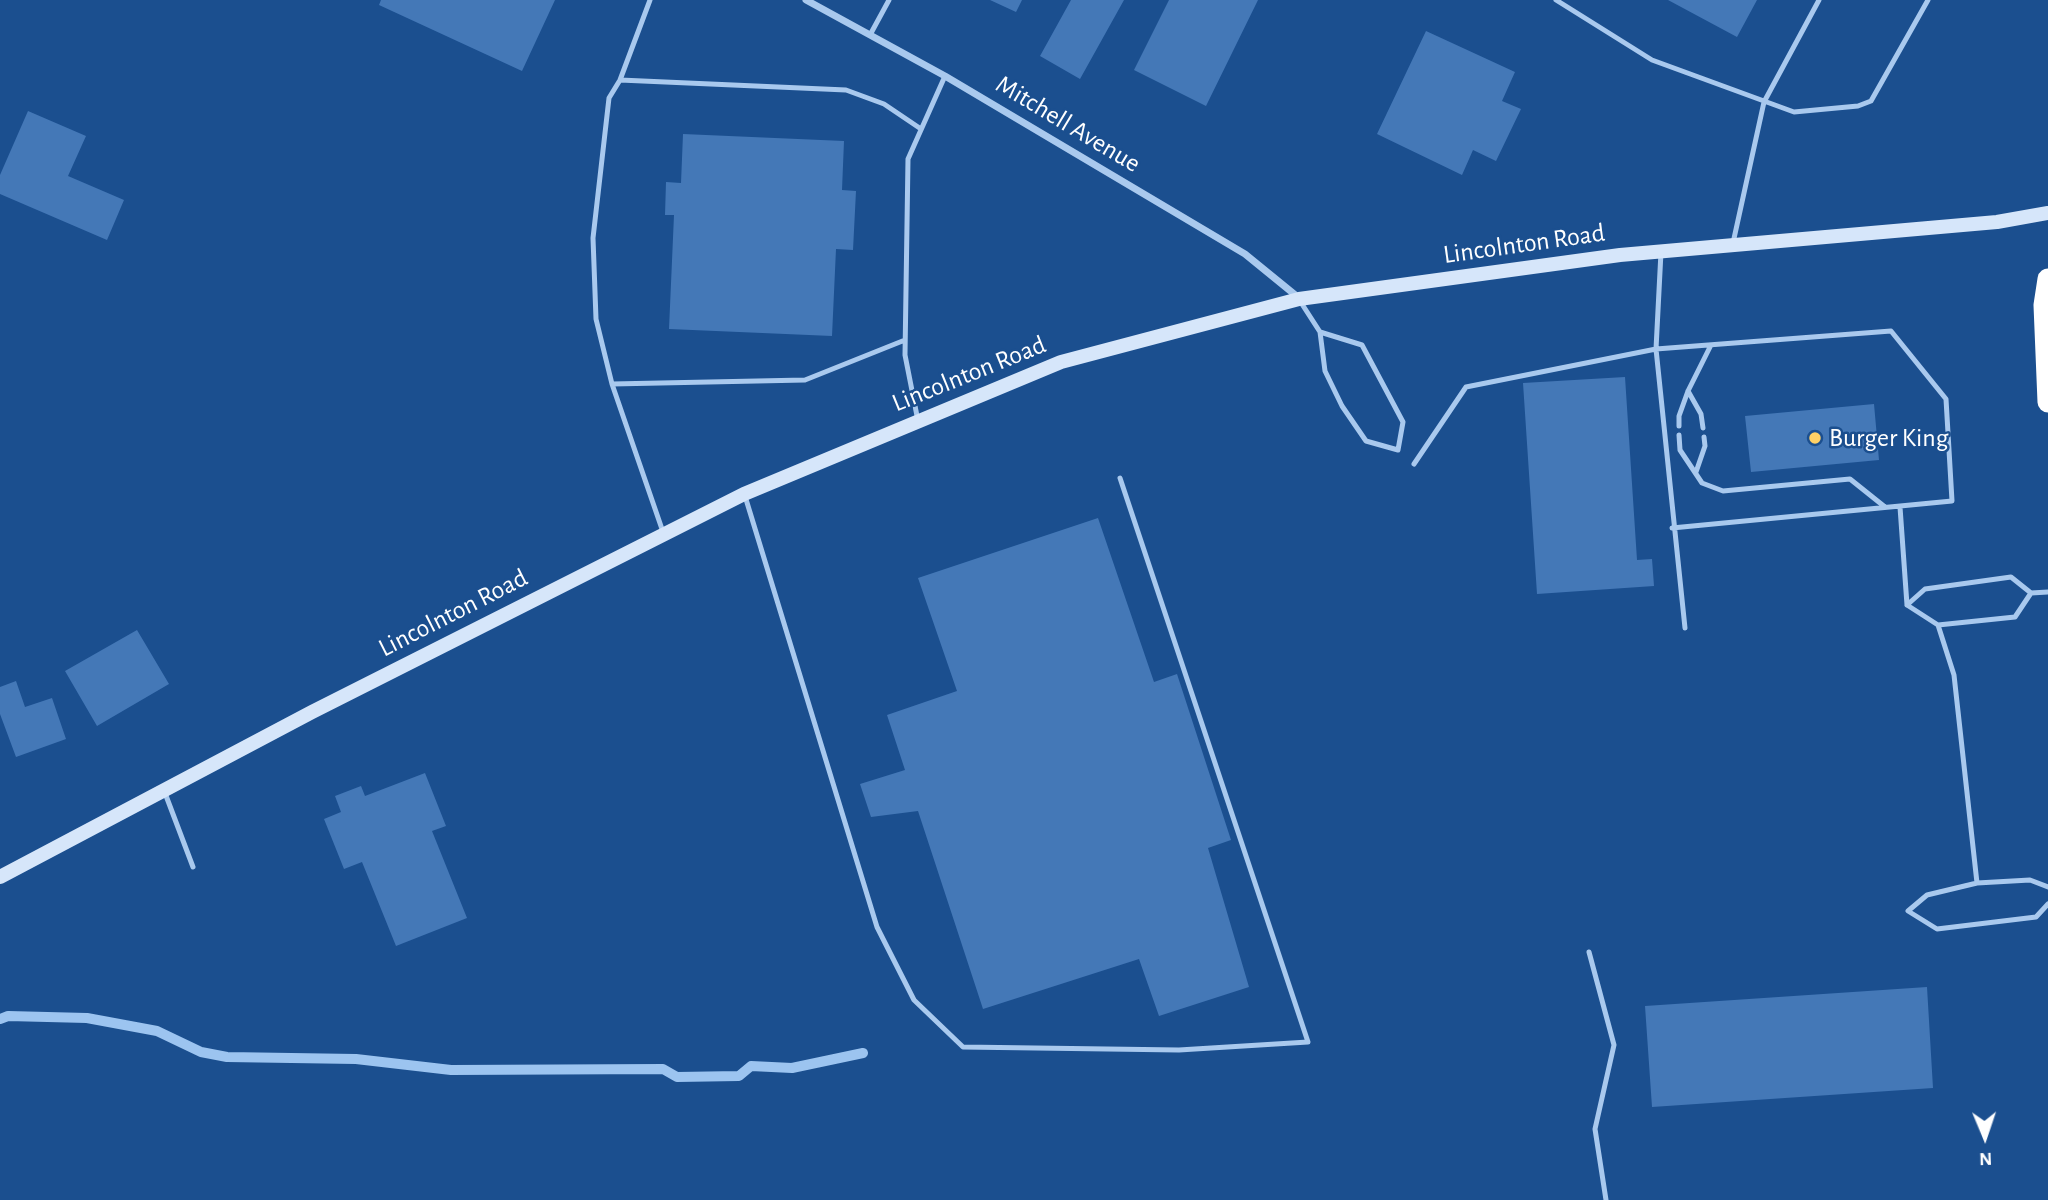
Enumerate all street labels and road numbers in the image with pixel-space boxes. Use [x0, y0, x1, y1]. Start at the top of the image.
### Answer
street label: Mitchell Avenue [990, 69, 1146, 179]
street label: Lincolnton Road [1441, 217, 1607, 271]
street label: Lincolnton Road [888, 329, 1050, 419]
street label: Lincolnton Road [373, 562, 533, 664]

